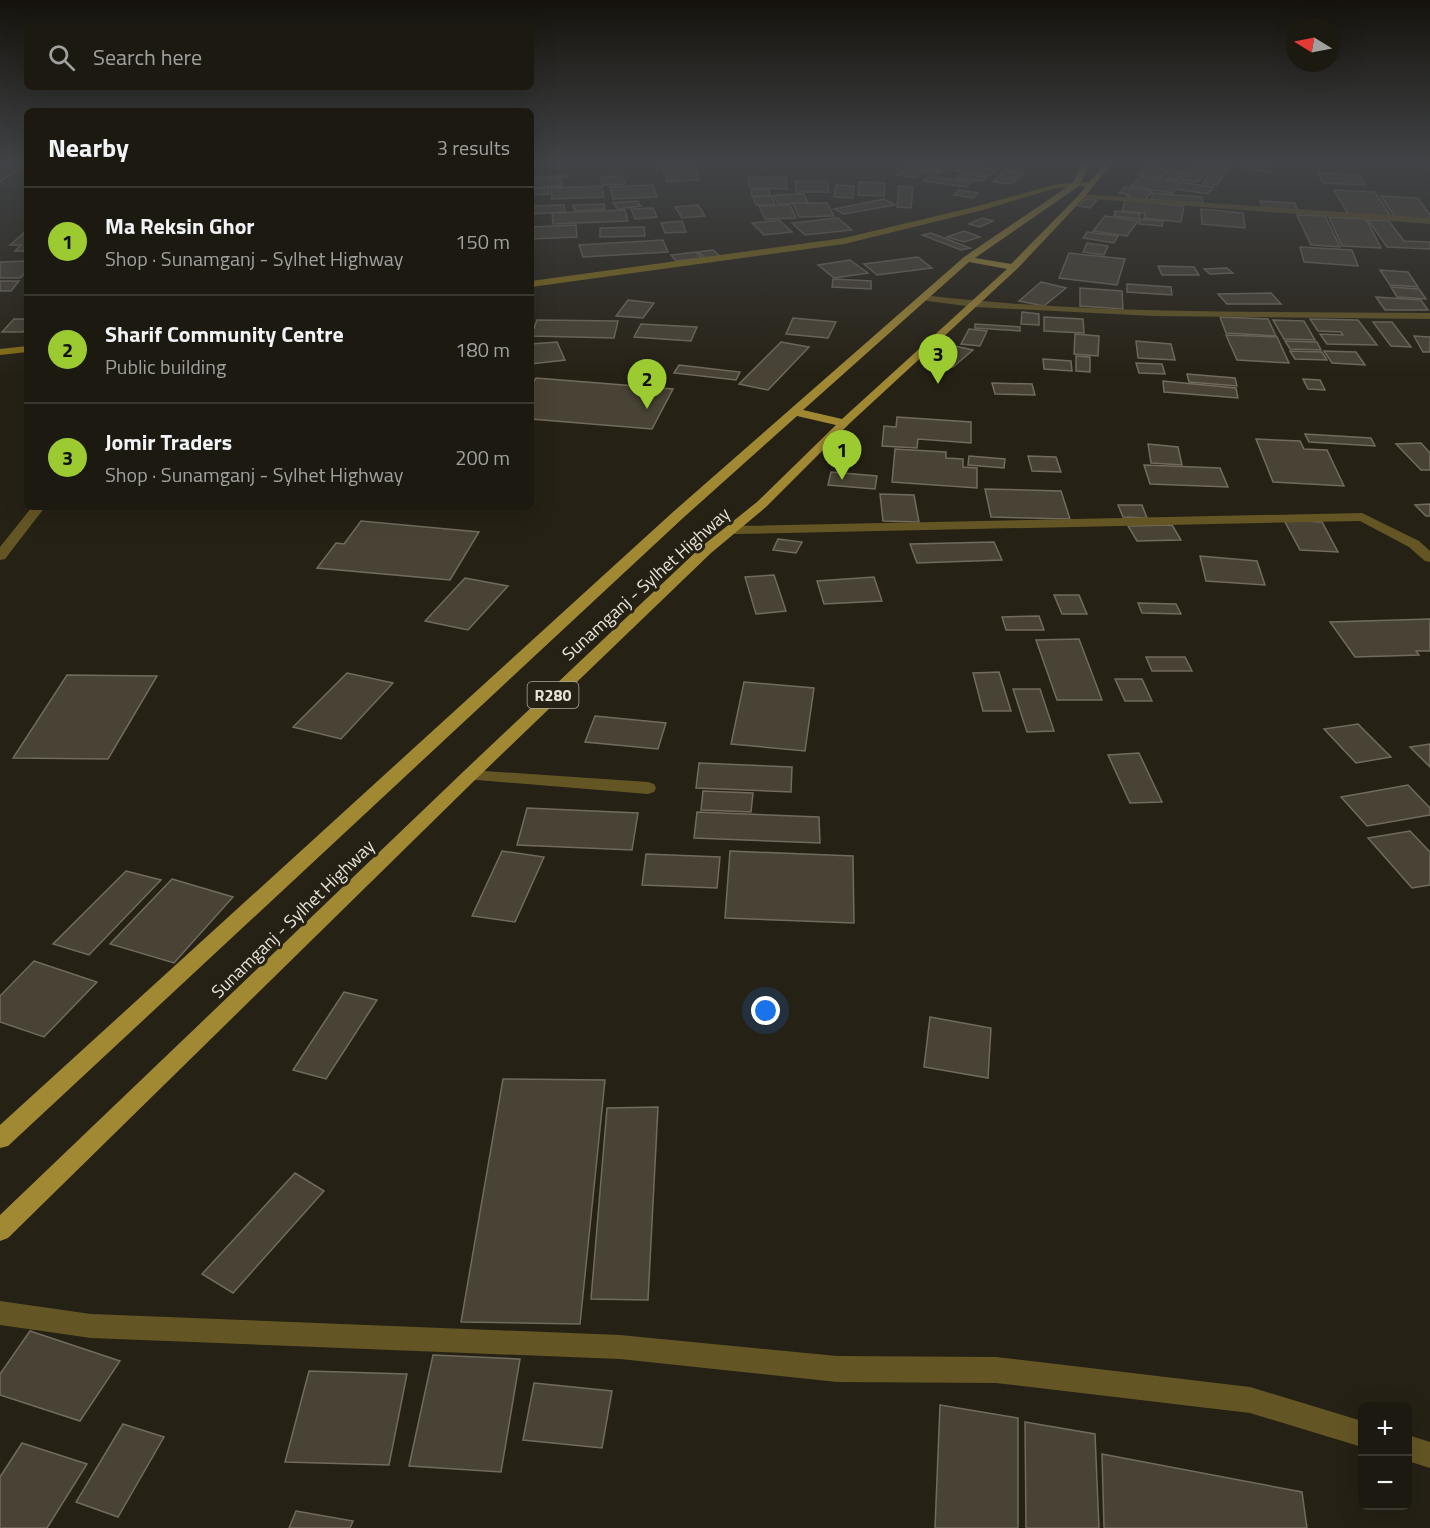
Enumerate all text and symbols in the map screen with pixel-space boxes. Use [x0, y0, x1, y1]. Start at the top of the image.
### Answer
north arrow [1286, 18, 1340, 72]
search box [24, 24, 534, 90]
text: Search here [93, 40, 202, 74]
icon: search [45, 41, 78, 74]
text: Nearby [48, 128, 129, 167]
text: 3 results [437, 132, 510, 163]
text: Ma Reksin Ghor [105, 209, 255, 243]
text: 1 [62, 226, 73, 257]
text: 150 m [455, 226, 510, 257]
text: Shop · Sunamganj - Sylhet Highway [105, 243, 403, 274]
text: Sharif Community Centre [105, 317, 344, 351]
text: 2 [62, 334, 73, 365]
text: 180 m [455, 334, 510, 365]
pin: 3 [918, 334, 958, 384]
text: Public building [105, 351, 226, 382]
pin: 2 [628, 360, 666, 409]
text: Jomir Traders [105, 425, 232, 459]
pin: 1 [822, 430, 862, 480]
text: 3 [62, 442, 73, 473]
text: 200 m [455, 442, 510, 473]
text: Shop · Sunamganj - Sylhet Highway [105, 459, 403, 490]
street label: Sunamganj - Sylhet Highway [556, 500, 736, 667]
road number: R280 [528, 682, 578, 708]
street label: Sunamganj - Sylhet Highway [205, 833, 381, 1004]
your location [751, 996, 780, 1025]
map controls [1358, 1402, 1412, 1510]
button: + [1358, 1402, 1412, 1456]
button: − [1358, 1456, 1412, 1510]

